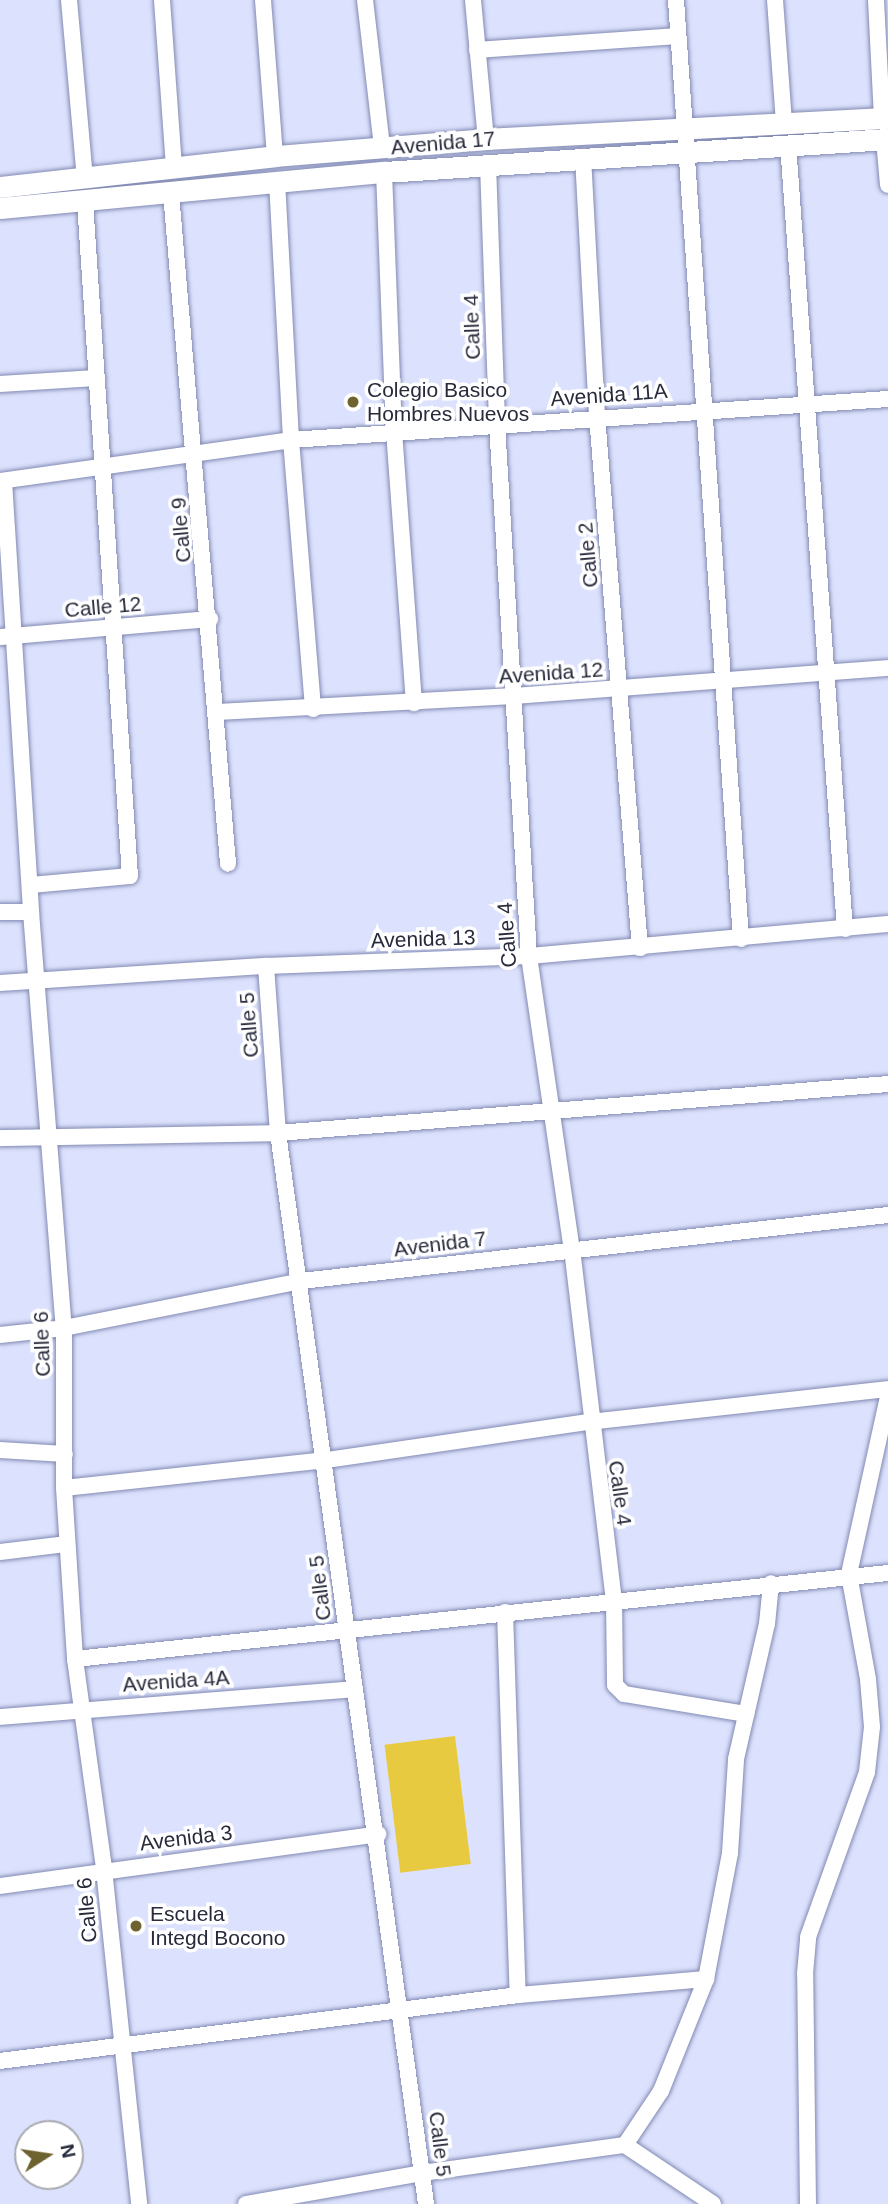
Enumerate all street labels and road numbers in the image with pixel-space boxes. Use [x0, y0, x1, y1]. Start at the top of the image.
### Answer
street label: Avenida 17 [390, 126, 496, 160]
street label: Calle 4 [458, 294, 486, 360]
street label: Avenida 11A [550, 378, 668, 412]
street label: Calle 9 [166, 496, 196, 564]
street label: Calle 2 [573, 521, 603, 589]
street label: Calle 12 [64, 591, 142, 623]
street label: Avenida 12 [498, 657, 604, 689]
street label: Calle 4 [492, 902, 522, 968]
street label: Avenida 13 [370, 925, 476, 953]
street label: Calle 5 [234, 992, 264, 1058]
street label: Avenida 7 [392, 1226, 488, 1262]
street label: Calle 6 [28, 1311, 56, 1377]
street label: Calle 4 [603, 1459, 637, 1527]
street label: Calle 5 [304, 1554, 336, 1622]
street label: Avenida 4A [122, 1665, 230, 1697]
street label: Avenida 3 [138, 1820, 234, 1856]
street label: Calle 6 [72, 1876, 102, 1944]
street label: Calle 5 [424, 2110, 456, 2178]

